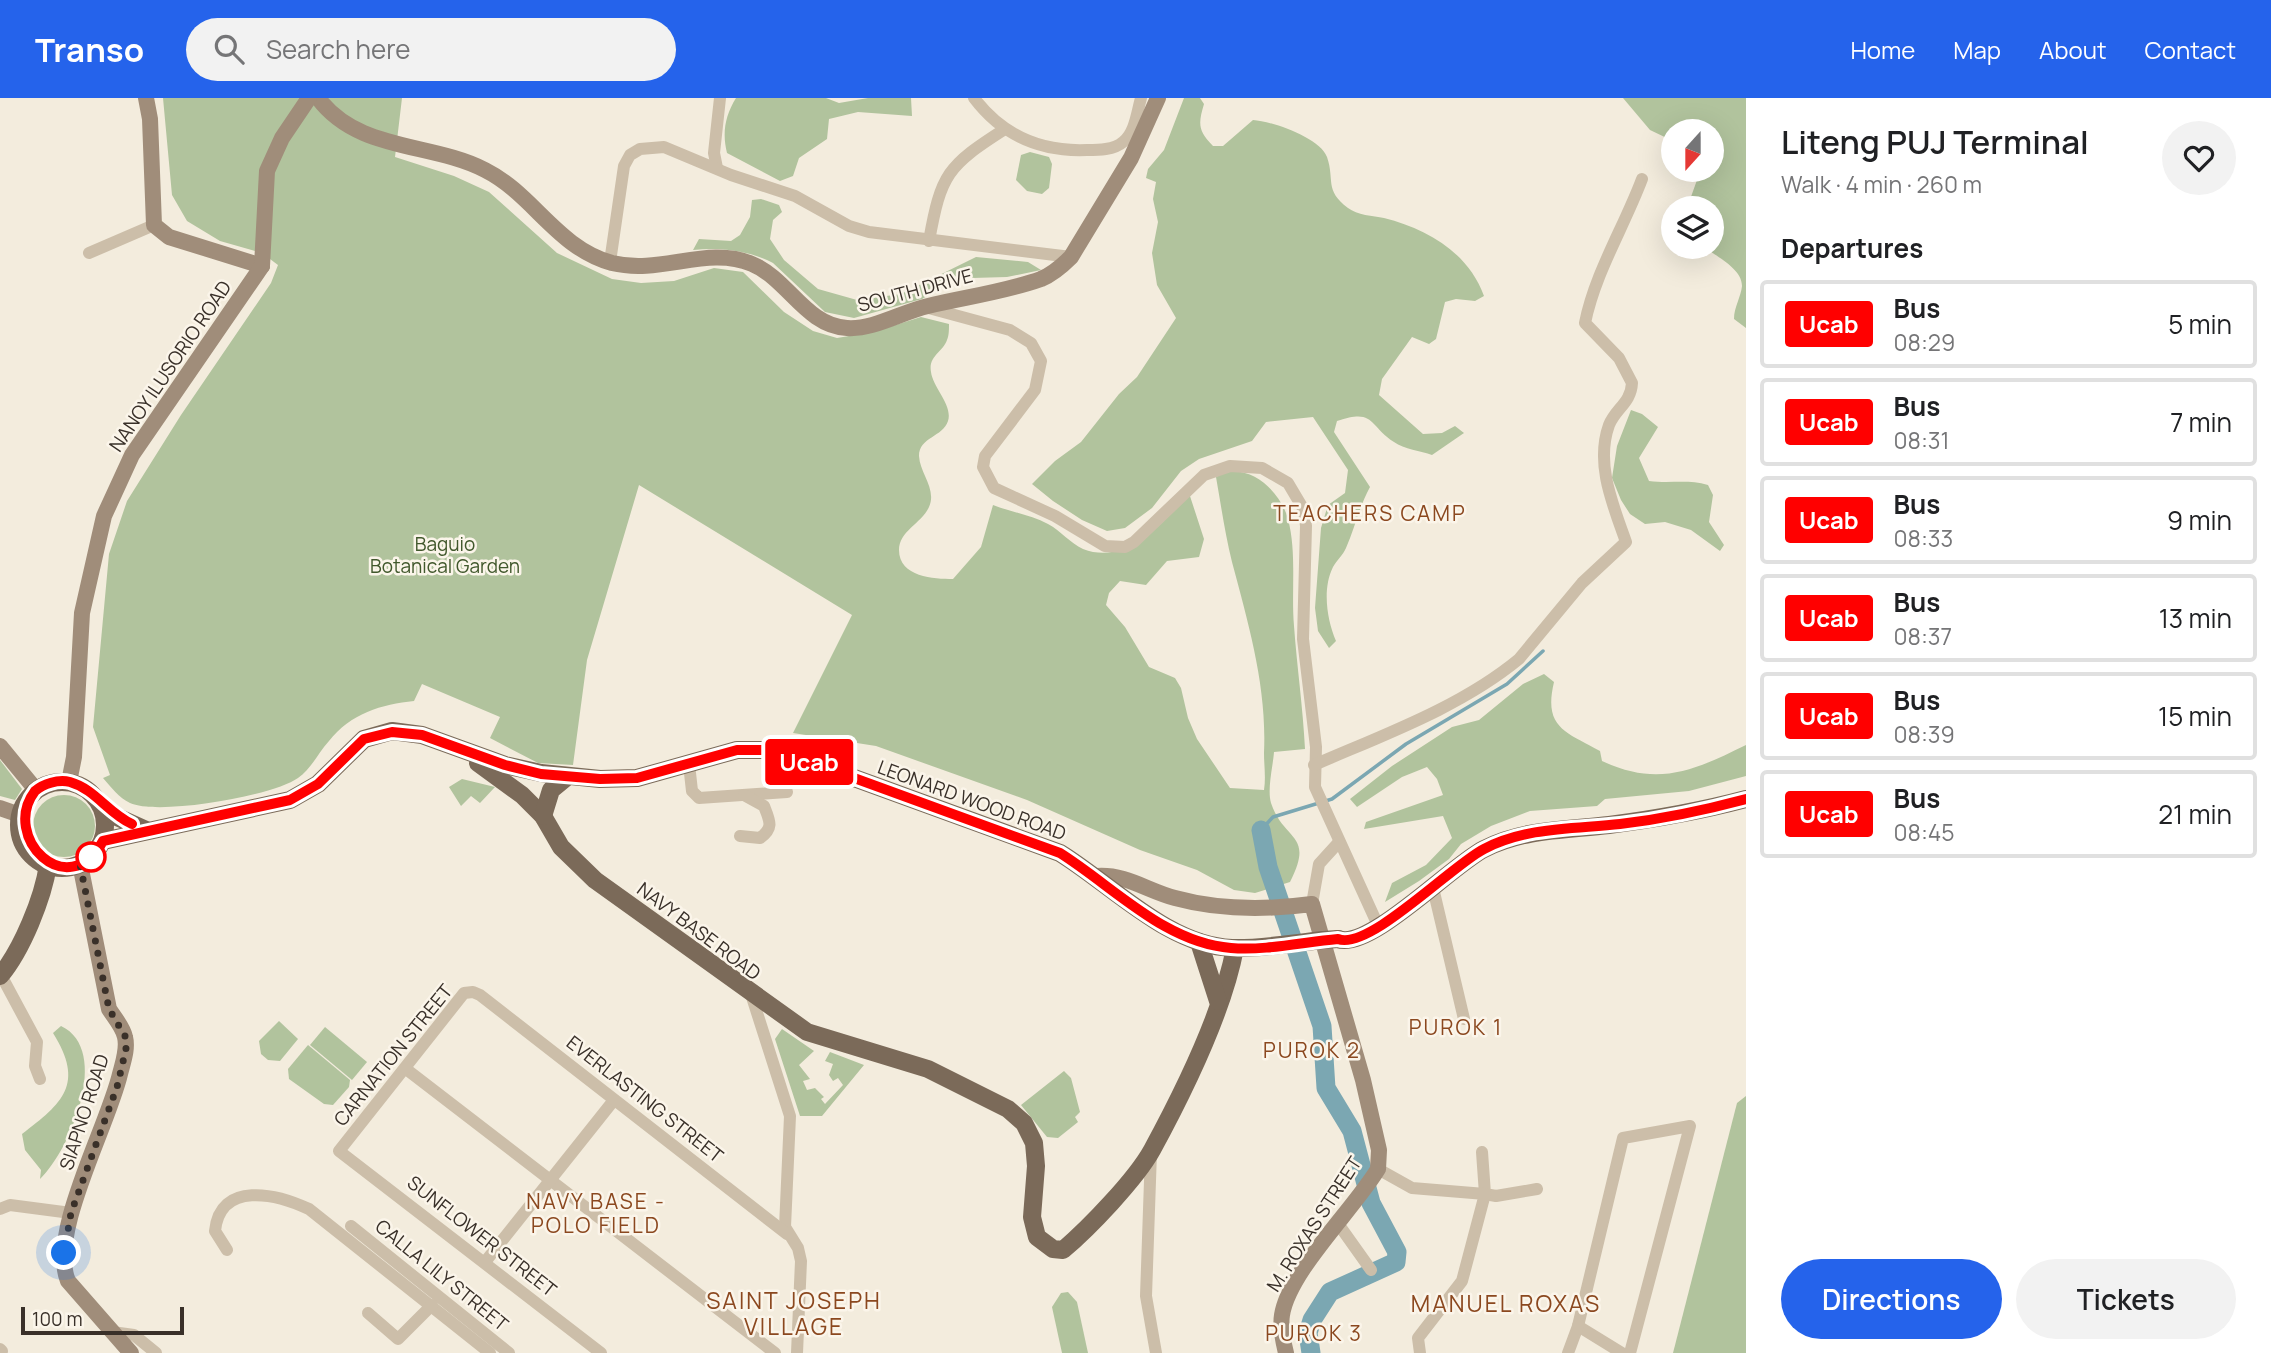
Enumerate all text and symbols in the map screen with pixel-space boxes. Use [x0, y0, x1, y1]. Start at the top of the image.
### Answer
search box [186, 18, 676, 81]
text: Transo [35, 27, 144, 72]
icon: search [210, 30, 248, 68]
text: Search here [266, 31, 411, 67]
text: Home [1850, 33, 1915, 66]
text: Map [1953, 33, 2001, 66]
text: About [2039, 33, 2107, 66]
text: Contact [2145, 33, 2236, 66]
north arrow [1661, 119, 1724, 182]
map controls [1661, 119, 1724, 259]
text: Liteng PUJ Terminal [1781, 119, 2089, 164]
button: heart [2162, 121, 2236, 195]
text: Walk · 4 min · 260 m [1781, 168, 1982, 200]
button: layers [1661, 196, 1724, 259]
text: Departures [1781, 230, 1923, 266]
street label: SOUTH DRIVE [854, 262, 976, 318]
street label: NANOY ILUSORIO ROAD [103, 275, 237, 457]
text: Bus [1894, 290, 1940, 326]
text: 5 min [2168, 306, 2232, 342]
text: Ucab [1799, 307, 1859, 340]
text: 08:29 [1894, 326, 1955, 358]
text: Bus [1894, 388, 1940, 424]
text: 7 min [2170, 404, 2232, 440]
text: Ucab [1799, 405, 1859, 438]
text: 08:31 [1894, 424, 1949, 456]
text: Bus [1894, 486, 1940, 522]
district label: TEACHERS CAMP [1273, 499, 1467, 527]
text: 9 min [2167, 502, 2232, 538]
text: Ucab [1799, 503, 1859, 536]
text: 08:33 [1894, 522, 1953, 554]
park label: Baguio Botanical Garden [370, 531, 520, 579]
text: Bus [1894, 584, 1940, 620]
text: 13 min [2159, 600, 2232, 636]
text: Ucab [1799, 601, 1859, 634]
text: 08:37 [1894, 620, 1952, 652]
text: Bus [1894, 682, 1940, 718]
text: 15 min [2158, 698, 2232, 734]
text: Ucab [1799, 699, 1859, 732]
text: 08:39 [1894, 718, 1955, 750]
line badge: Ucab [760, 739, 858, 785]
text: Ucab [779, 745, 839, 778]
street label: LEONARD WOOD ROAD [874, 754, 1070, 846]
text: Bus [1894, 780, 1940, 816]
text: 21 min [2158, 796, 2232, 832]
text: Ucab [1799, 797, 1859, 830]
text: 08:45 [1894, 816, 1955, 848]
unlabelled marker [76, 842, 106, 872]
street label: NAVY BASE ROAD [632, 876, 766, 986]
street label: CARNATION STREET [328, 978, 459, 1131]
district label: PUROK 1 [1409, 1013, 1503, 1041]
street label: EVERLASTING STREET [561, 1030, 729, 1169]
district label: PUROK 2 [1263, 1036, 1361, 1064]
street label: SIAPNO ROAD [53, 1051, 115, 1173]
street label: M. ROXAS STREET [1261, 1151, 1368, 1297]
street label: SUNFLOWER STREET [402, 1170, 562, 1303]
district label: NAVY BASE - POLO FIELD [526, 1187, 666, 1239]
street label: CALLA LILY STREET [370, 1213, 514, 1337]
your location [46, 1235, 81, 1270]
button: Directions [1781, 1259, 2002, 1339]
button: Tickets [2016, 1259, 2236, 1339]
district label: SAINT JOSEPH VILLAGE [706, 1284, 882, 1342]
district label: MANUEL ROXAS [1411, 1287, 1601, 1319]
scale bar [21, 1304, 184, 1336]
text: 100 m [32, 1306, 83, 1332]
district label: PUROK 3 [1265, 1319, 1363, 1347]

